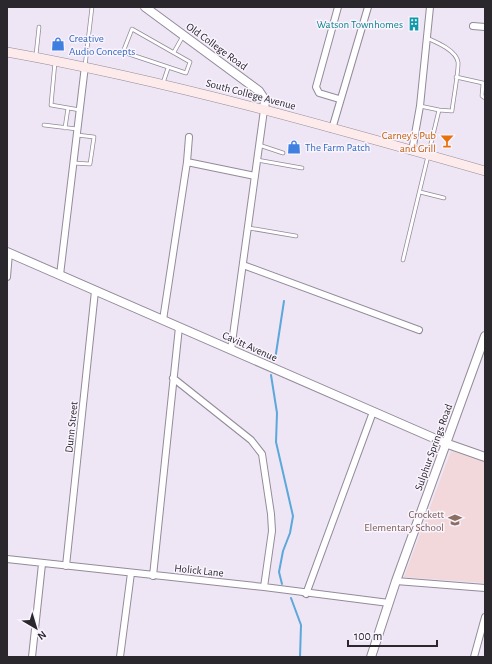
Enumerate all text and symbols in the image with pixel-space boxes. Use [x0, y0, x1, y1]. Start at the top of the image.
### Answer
building icon: Watson Townhomes [406, 16, 422, 32]
place label: Watson Townhomes [316, 19, 403, 30]
street label: Old College Road [184, 21, 250, 72]
place label: Creative Audio Concepts [69, 33, 135, 57]
shop icon: Creative Audio Concepts [50, 36, 66, 52]
street label: South College Avenue [205, 77, 297, 112]
place label: Carney's Pub and Grill [382, 130, 436, 154]
bar icon: Carney's Pub and Grill [439, 133, 455, 149]
shop icon: The Farm Patch [286, 139, 302, 155]
place label: The Farm Patch [305, 142, 370, 153]
street label: Cavitt Avenue [221, 329, 279, 363]
street label: Dunn Street [63, 400, 80, 453]
street label: Sulphur Springs Road [413, 402, 454, 492]
place label: Crockett Elementary School [364, 509, 444, 533]
school or university icon: Crockett Elementary School [447, 512, 463, 528]
street label: Holick Lane [174, 562, 224, 579]
north arrow [16, 608, 56, 648]
scale bar [348, 622, 437, 648]
text: N [35, 629, 48, 642]
text: 100 m [354, 630, 382, 642]

